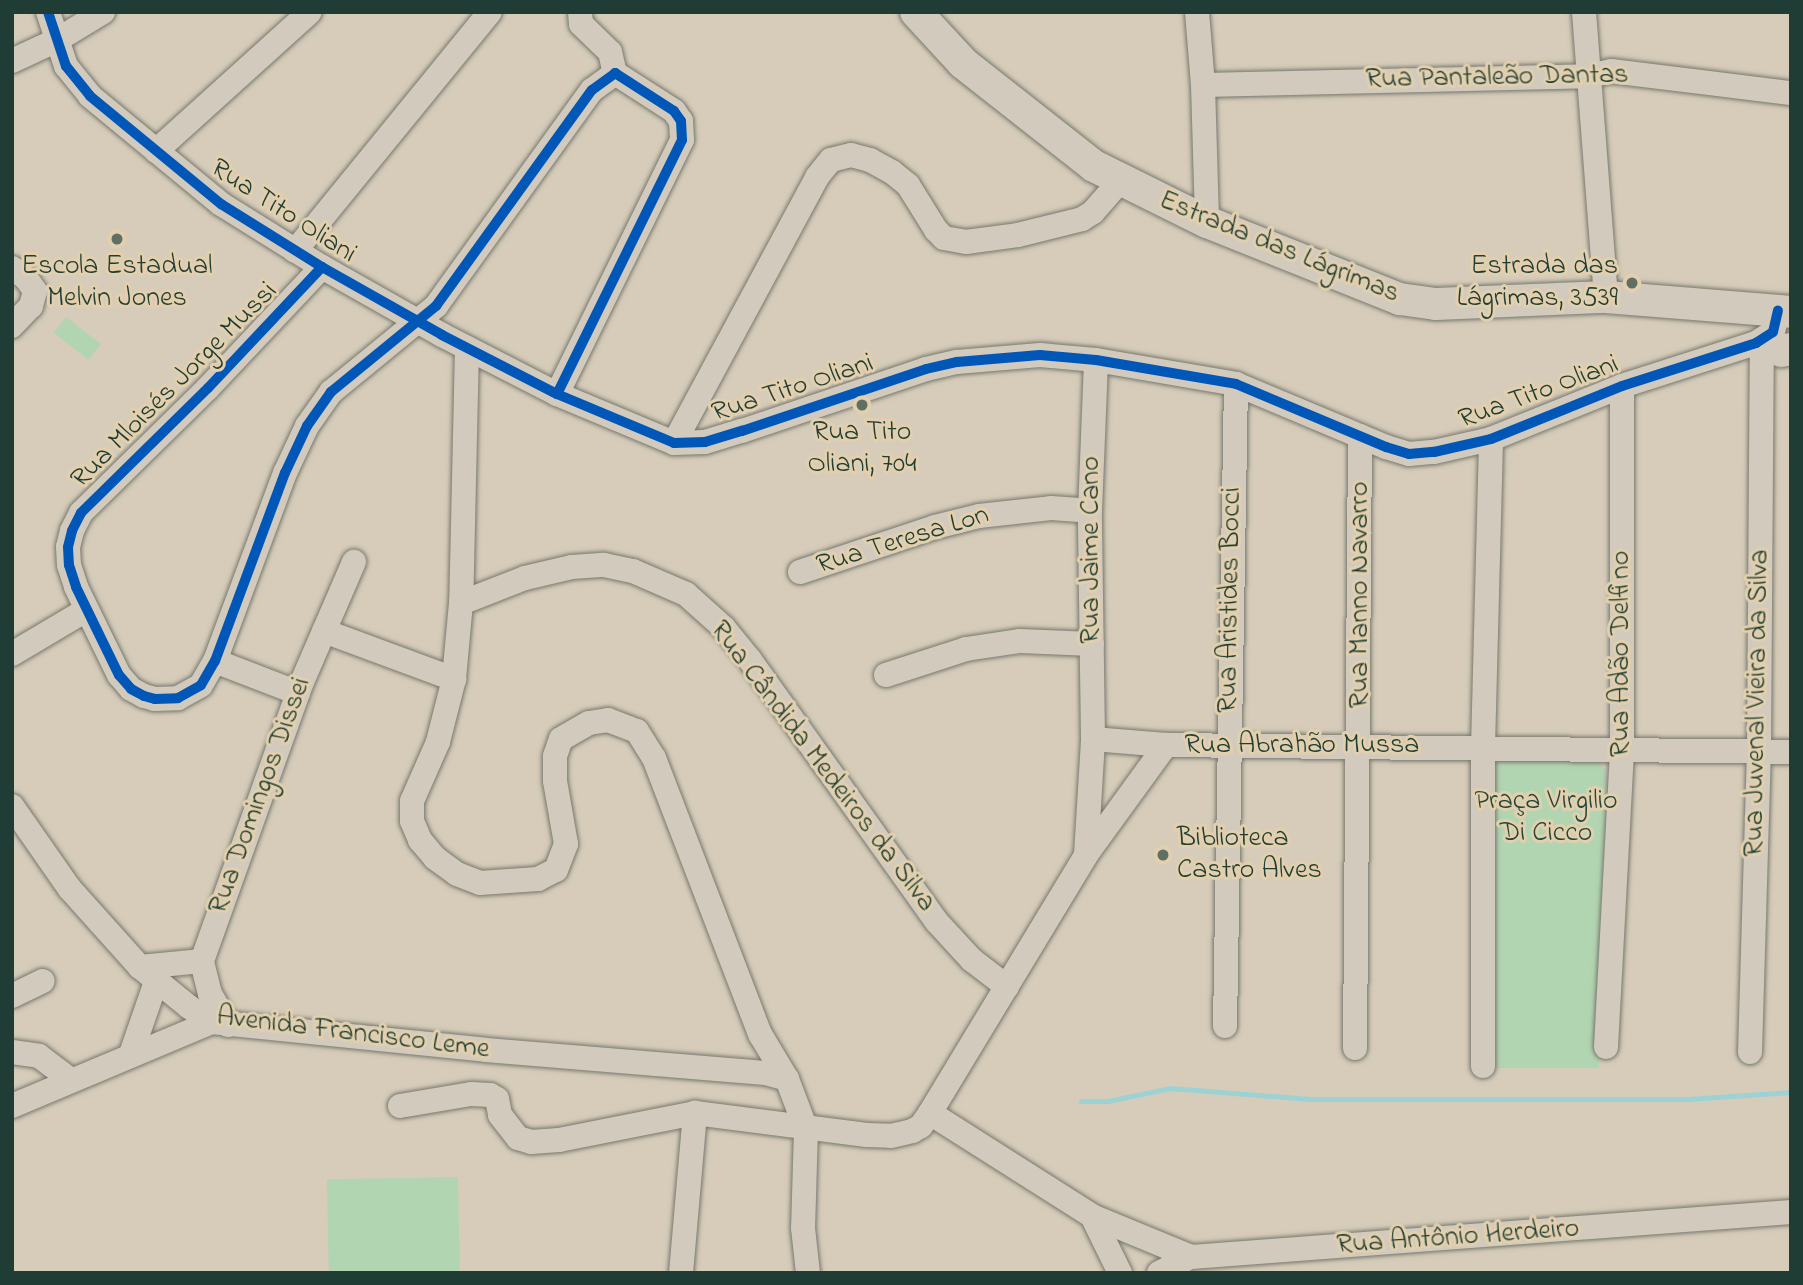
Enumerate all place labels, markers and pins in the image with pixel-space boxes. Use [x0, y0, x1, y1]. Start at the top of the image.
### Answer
marker: Escola Estadual Melvin Jones [109, 231, 125, 247]
place label: Escola Estadual Melvin Jones [21, 250, 213, 316]
place label: Estrada das Lágrimas, 3539 [1457, 250, 1618, 316]
marker: Estrada das Lágrimas, 3539 [1624, 275, 1640, 291]
marker: Rua Tito Oliani, 704 [854, 397, 870, 413]
place label: Rua Tito Oliani, 704 [807, 416, 917, 482]
place label: Biblioteca Castro Alves [1177, 822, 1322, 888]
marker: Biblioteca Castro Alves [1155, 847, 1171, 863]

